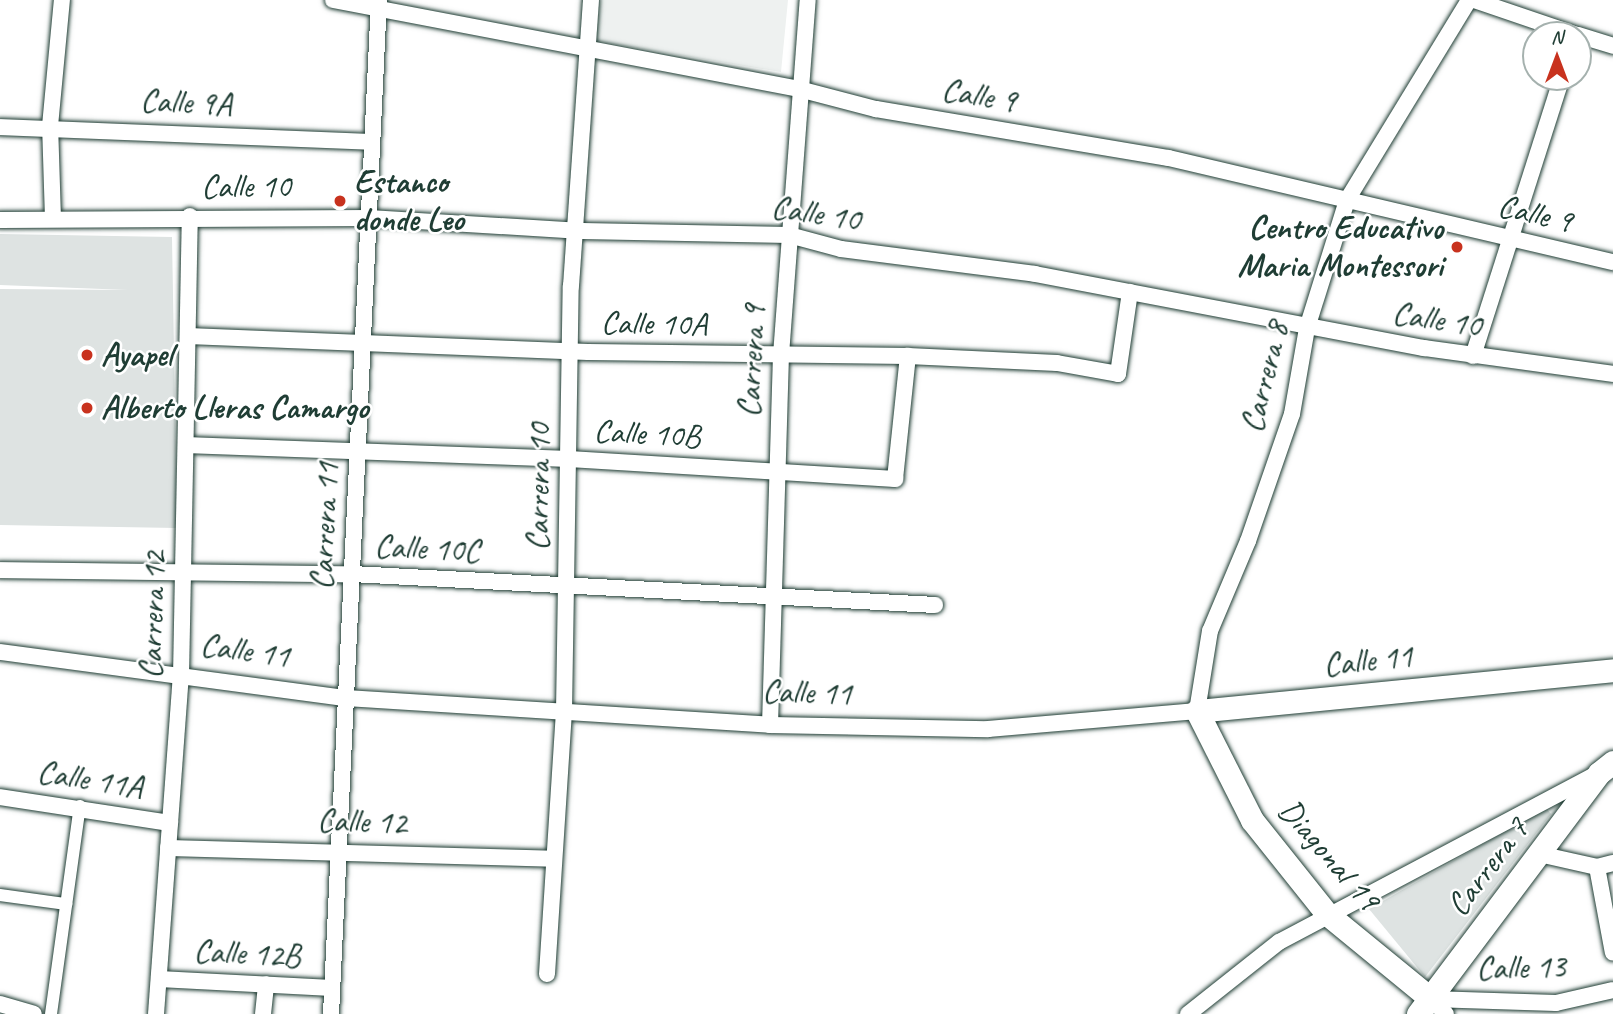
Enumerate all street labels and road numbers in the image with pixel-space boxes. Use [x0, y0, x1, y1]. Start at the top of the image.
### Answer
street label: Calle 9 [939, 70, 1019, 122]
street label: Calle 9A [139, 81, 233, 125]
street label: Calle 10 [201, 167, 291, 207]
street label: Calle 9 [1494, 186, 1576, 242]
street label: Calle 10 [769, 187, 863, 241]
street label: Calle 10 [1390, 293, 1484, 347]
street label: Calle 10A [601, 303, 707, 345]
street label: Carrera 9 [729, 304, 775, 418]
street label: Carrera 8 [1232, 318, 1298, 436]
street label: Calle 10B [593, 411, 701, 457]
street label: Carrera 10 [518, 423, 560, 551]
street label: Carrera 11 [302, 461, 348, 591]
street label: Calle 10C [373, 526, 481, 572]
street label: Carrera 12 [131, 551, 175, 679]
street label: Calle 11 [198, 625, 292, 677]
street label: Calle 11 [1321, 637, 1415, 685]
street label: Calle 11 [762, 672, 852, 714]
street label: Calle 11A [34, 752, 146, 808]
street label: Diagonal 19 [1270, 791, 1388, 919]
street label: Calle 12 [317, 801, 407, 843]
street label: Carrera 7 [1438, 810, 1538, 924]
street label: Calle 12B [193, 931, 301, 977]
street label: Calle 13 [1476, 947, 1566, 989]

